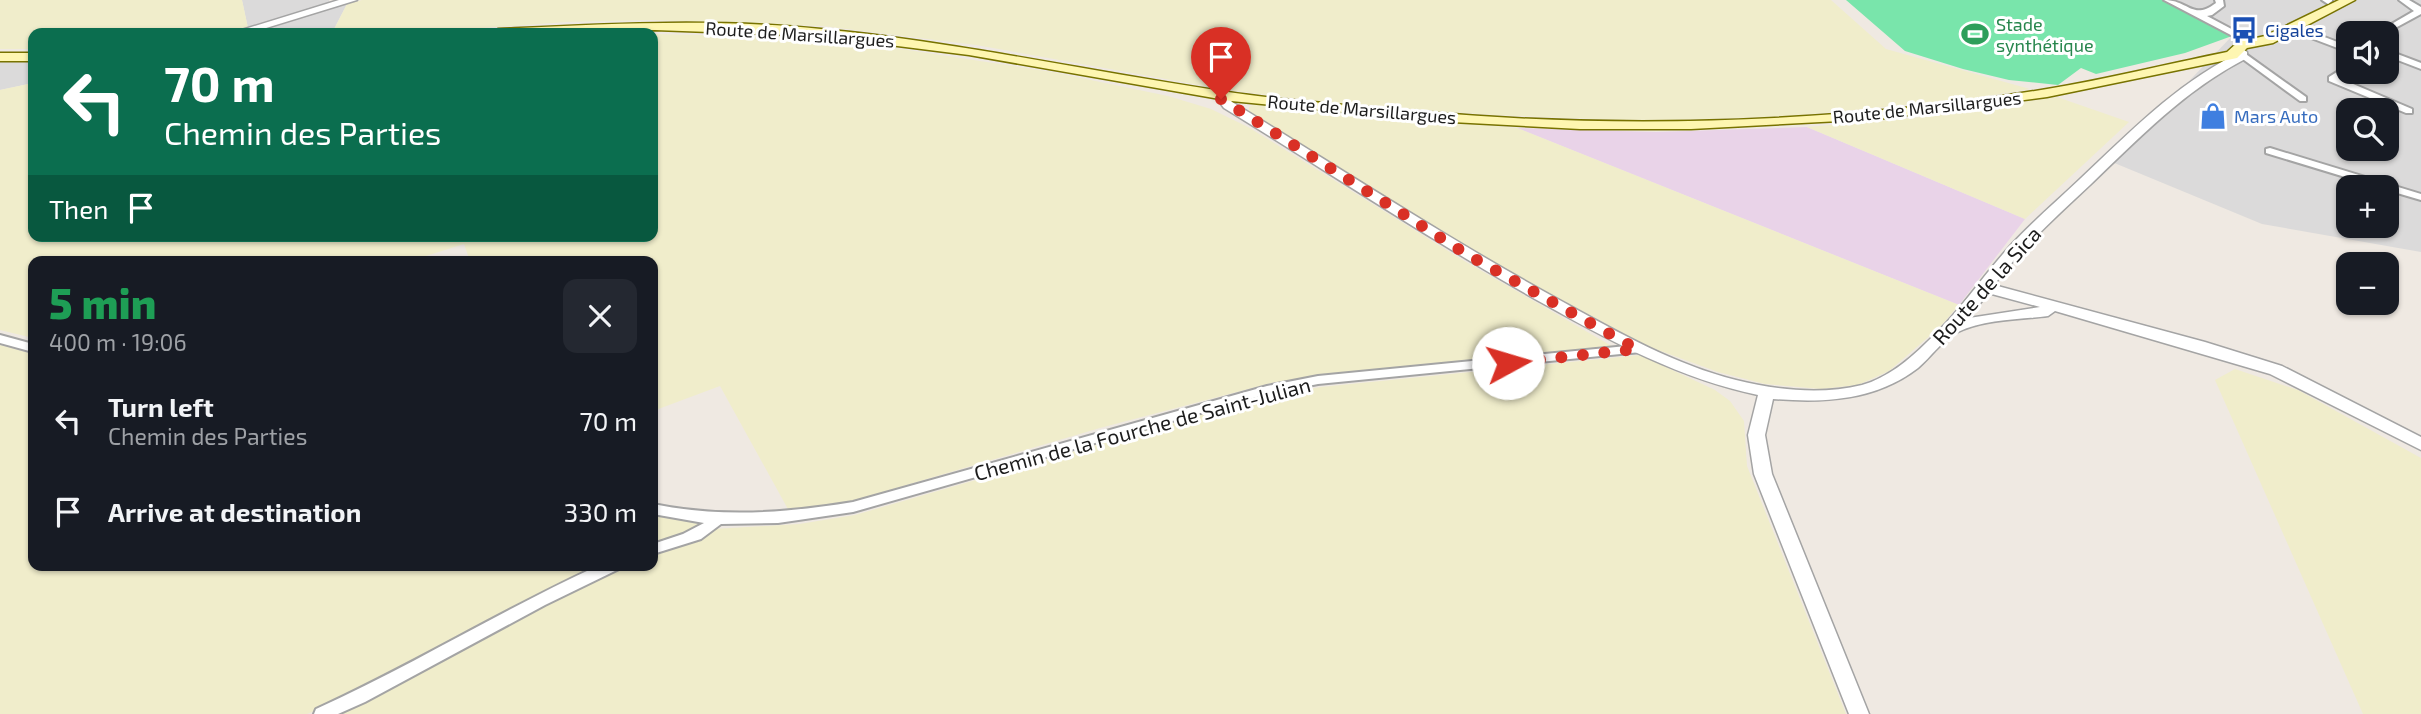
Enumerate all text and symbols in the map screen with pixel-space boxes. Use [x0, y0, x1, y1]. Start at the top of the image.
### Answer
place label: Stade synthétique [1996, 13, 2094, 56]
bus stop icon: Cigales [2229, 15, 2259, 45]
street label: Route de Marsillargues [705, 16, 895, 52]
sports icon: Stade synthétique [1960, 19, 1990, 49]
place label: Cigales [2265, 19, 2324, 41]
map controls [2336, 21, 2399, 315]
button: sound [2336, 21, 2399, 84]
pin [1191, 27, 1251, 99]
icon: arrive [1202, 38, 1240, 76]
text: 70 m [164, 53, 275, 112]
icon: left [49, 56, 140, 147]
street label: Route de Marsillargues [1832, 86, 2022, 128]
street label: Route de Marsillargues [1267, 90, 1457, 128]
button: search [2336, 98, 2399, 161]
shop icon: Mars Auto [2198, 101, 2228, 131]
place label: Mars Auto [2234, 105, 2318, 127]
text: Chemin des Parties [164, 113, 441, 151]
button: + [2336, 175, 2399, 238]
icon: arrive [122, 189, 160, 227]
text: Then [49, 193, 108, 224]
street label: Route de la Sica [1927, 221, 2045, 349]
button: − [2336, 252, 2399, 315]
text: 5 min [49, 277, 157, 327]
button: close [563, 279, 637, 353]
position arrow [1471, 326, 1545, 400]
text: 400 m · 19:06 [49, 328, 187, 356]
street label: Chemin de la Fourche de Saint-Julian [971, 371, 1313, 485]
text: Turn left [108, 391, 214, 422]
icon: left [49, 402, 87, 440]
text: 70 m [579, 405, 637, 436]
text: Chemin des Parties [108, 422, 307, 450]
icon: arrive [49, 493, 87, 531]
text: Arrive at destination [108, 496, 361, 527]
text: 330 m [564, 496, 637, 527]

